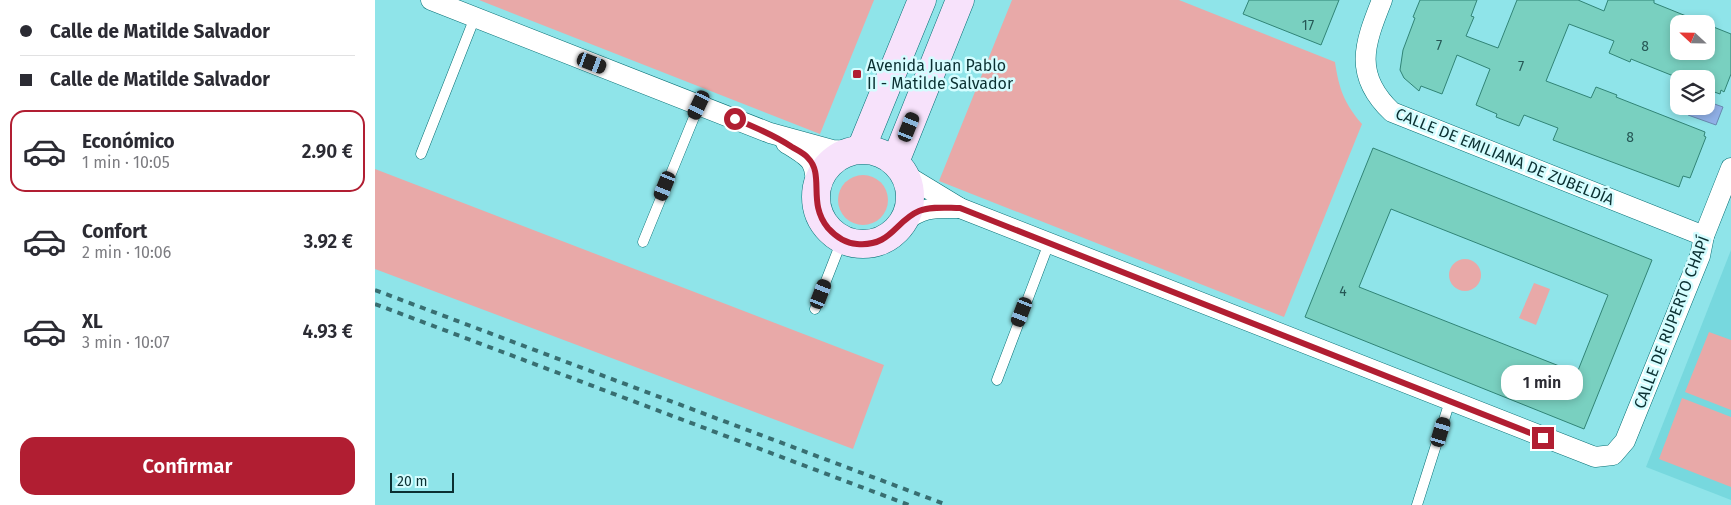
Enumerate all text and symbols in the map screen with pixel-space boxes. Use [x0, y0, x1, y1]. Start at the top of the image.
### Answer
north arrow [1670, 15, 1715, 60]
map controls [1670, 15, 1715, 115]
house number: 17 [1302, 17, 1314, 34]
text: Calle de Matilde Salvador [50, 20, 270, 43]
house number: 7 [1436, 37, 1442, 54]
house number: 8 [1641, 38, 1649, 55]
car [575, 51, 608, 75]
place label: Avenida Juan Pablo II - Matilde Salvador [867, 56, 1014, 93]
house number: 7 [1518, 58, 1524, 75]
text: Calle de Matilde Salvador [50, 68, 270, 91]
marker: Avenida Juan Pablo II - Matilde Salvador [851, 68, 863, 80]
button: layers [1670, 70, 1715, 115]
car [685, 88, 712, 122]
street label: CALLE DE EMILIANA DE ZUBELDÍA [1393, 103, 1618, 209]
route start [724, 108, 746, 130]
car [896, 110, 921, 144]
icon: car [22, 129, 67, 174]
house number: 8 [1626, 129, 1634, 146]
text: Económico [82, 130, 175, 153]
text: 2.90 € [302, 140, 353, 163]
text: 1 min · 10:05 [82, 153, 170, 172]
car [652, 169, 677, 203]
icon: car [22, 219, 67, 264]
text: Confort [82, 220, 147, 243]
text: 3.92 € [303, 230, 353, 253]
street label: CALLE DE RUPERTO CHAPÍ [1629, 233, 1713, 411]
text: 2 min · 10:06 [82, 243, 171, 262]
car [808, 277, 833, 311]
house number: 4 [1339, 283, 1347, 300]
car [1009, 295, 1034, 329]
icon: car [22, 309, 67, 354]
text: XL [82, 310, 103, 333]
text: 4.93 € [303, 320, 353, 343]
text: 3 min · 10:07 [82, 333, 170, 352]
callout: 1 min [1502, 366, 1584, 400]
text: 1 min [1523, 373, 1561, 392]
car [1429, 415, 1452, 449]
route end [1532, 427, 1554, 449]
button: Confirmar [20, 437, 355, 495]
scale bar [390, 470, 454, 493]
text: 20 m [397, 473, 427, 490]

